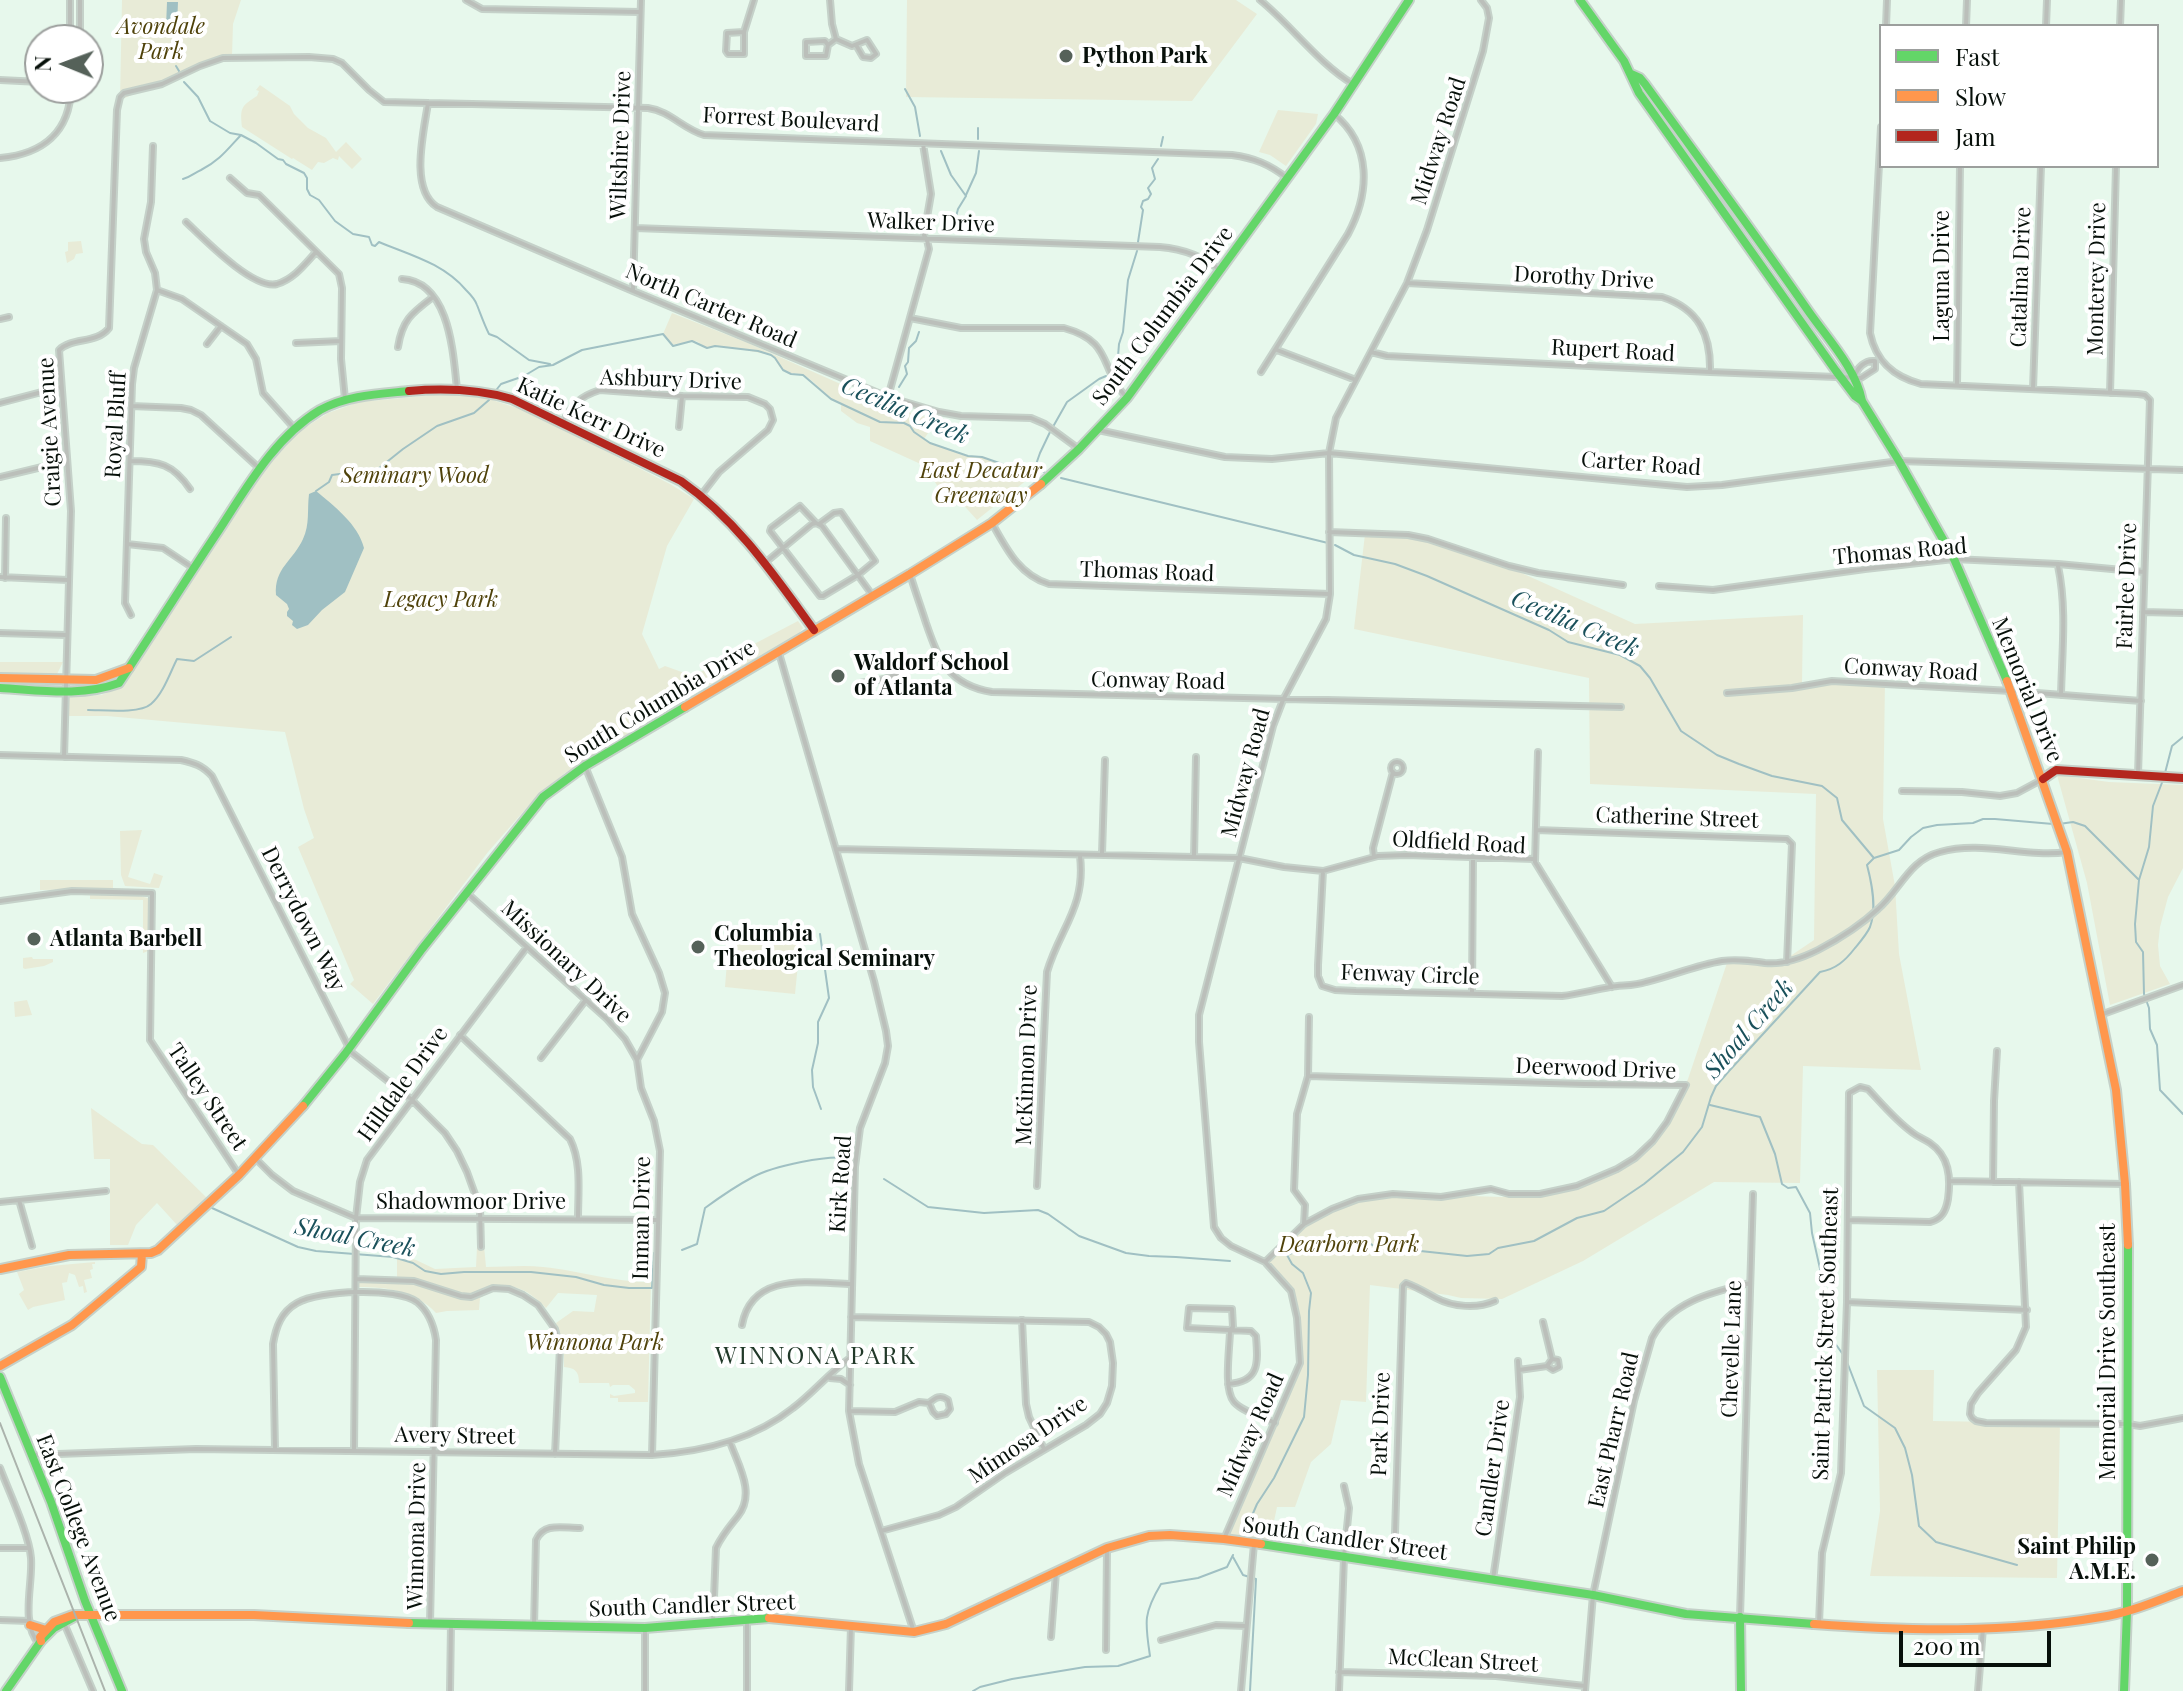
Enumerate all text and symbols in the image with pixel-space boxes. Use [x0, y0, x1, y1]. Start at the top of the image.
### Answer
park label: Avondale Park [117, 14, 205, 66]
north arrow [24, 24, 104, 104]
legend [1879, 24, 2159, 168]
text: Fast [1955, 40, 2000, 72]
place label: Python Park [1082, 43, 1208, 69]
marker: Python Park [1057, 47, 1075, 65]
text: N [27, 55, 57, 72]
street label: Wiltshire Drive [605, 70, 637, 220]
street label: Midway Road [1406, 74, 1472, 208]
text: Slow [1955, 80, 2006, 112]
street label: Forrest Boulevard [702, 102, 880, 138]
text: Jam [1955, 120, 1996, 152]
street label: Monterey Drive [2082, 202, 2112, 356]
street label: Catalina Drive [2005, 206, 2037, 348]
street label: Walker Drive [867, 208, 995, 238]
street label: Laguna Drive [1929, 210, 1955, 342]
street label: South Columbia Drive [1087, 221, 1239, 411]
street label: North Carter Road [621, 258, 801, 354]
street label: Dorothy Drive [1513, 261, 1655, 295]
street label: Rupert Road [1550, 335, 1676, 367]
street label: Craigie Avenue [33, 357, 67, 507]
street label: Ashbury Drive [600, 364, 742, 396]
street label: Royal Bluff [100, 371, 132, 479]
water label: Cecilia Creek [837, 371, 973, 451]
street label: Katie Kerr Drive [513, 372, 669, 464]
street label: Carter Road [1580, 447, 1702, 481]
park label: East Decatur Greenway [920, 458, 1042, 510]
park label: Seminary Wood [341, 463, 489, 489]
street label: Fairlee Drive [2112, 522, 2142, 650]
street label: Thomas Road [1832, 533, 1968, 571]
street label: Thomas Road [1079, 556, 1215, 588]
water label: Cecilia Creek [1507, 584, 1643, 664]
park label: Legacy Park [384, 587, 498, 613]
street label: Memorial Drive [1986, 614, 2068, 766]
street label: South Columbia Drive [560, 635, 760, 769]
place label: Waldorf School of Atlanta [854, 650, 1009, 702]
street label: Conway Road [1843, 653, 1979, 687]
marker: Waldorf School of Atlanta [829, 667, 847, 685]
street label: Conway Road [1091, 667, 1225, 695]
street label: Midway Road [1216, 706, 1276, 840]
street label: Catherine Street [1595, 802, 1759, 834]
street label: Oldfield Road [1391, 826, 1527, 860]
street label: Derrydown Way [255, 842, 351, 996]
street label: Missionary Drive [496, 895, 636, 1029]
place label: Columbia Theological Seminary [714, 921, 935, 972]
place label: Atlanta Barbell [50, 926, 202, 952]
marker: Atlanta Barbell [25, 930, 43, 948]
marker: Columbia Theological Seminary [689, 938, 707, 956]
street label: Fenway Circle [1340, 959, 1480, 991]
water label: Shoal Creek [1698, 974, 1800, 1084]
street label: McKinnon Drive [1011, 984, 1043, 1146]
street label: Hilldale Drive [352, 1021, 454, 1147]
street label: Talley Street [162, 1039, 252, 1155]
street label: Deerwood Drive [1515, 1053, 1677, 1085]
street label: Kirk Road [824, 1134, 858, 1234]
street label: Inman Drive [628, 1156, 656, 1280]
street label: Saint Patrick Street Southeast [1808, 1187, 1844, 1481]
street label: Shadowmoor Drive [376, 1189, 566, 1215]
water label: Shoal Creek [292, 1212, 418, 1264]
street label: Memorial Drive Southeast [2095, 1224, 2121, 1480]
park label: Dearborn Park [1279, 1232, 1419, 1258]
street label: Chevelle Lane [1716, 1280, 1748, 1418]
park label: Winnona Park [526, 1330, 664, 1356]
district label: WINNONA PARK [715, 1343, 917, 1371]
street label: East Pharr Road [1583, 1350, 1645, 1510]
street label: Midway Road [1212, 1369, 1290, 1501]
street label: Park Drive [1366, 1371, 1396, 1477]
street label: Mimosa Drive [964, 1391, 1092, 1489]
street label: Candler Drive [1470, 1398, 1516, 1538]
street label: Avery Street [394, 1422, 516, 1450]
street label: East College Avenue [30, 1431, 126, 1625]
street label: Winnona Drive [403, 1462, 431, 1610]
street label: South Candler Street [1241, 1512, 1449, 1566]
place label: Saint Philip A.M.E. [2017, 1534, 2136, 1586]
marker: Saint Philip A.M.E. [2143, 1551, 2161, 1569]
street label: South Candler Street [588, 1589, 796, 1623]
scale bar [1903, 1615, 2055, 1665]
text: 200 m [1913, 1629, 1981, 1661]
street label: McClean Street [1387, 1644, 1539, 1678]

